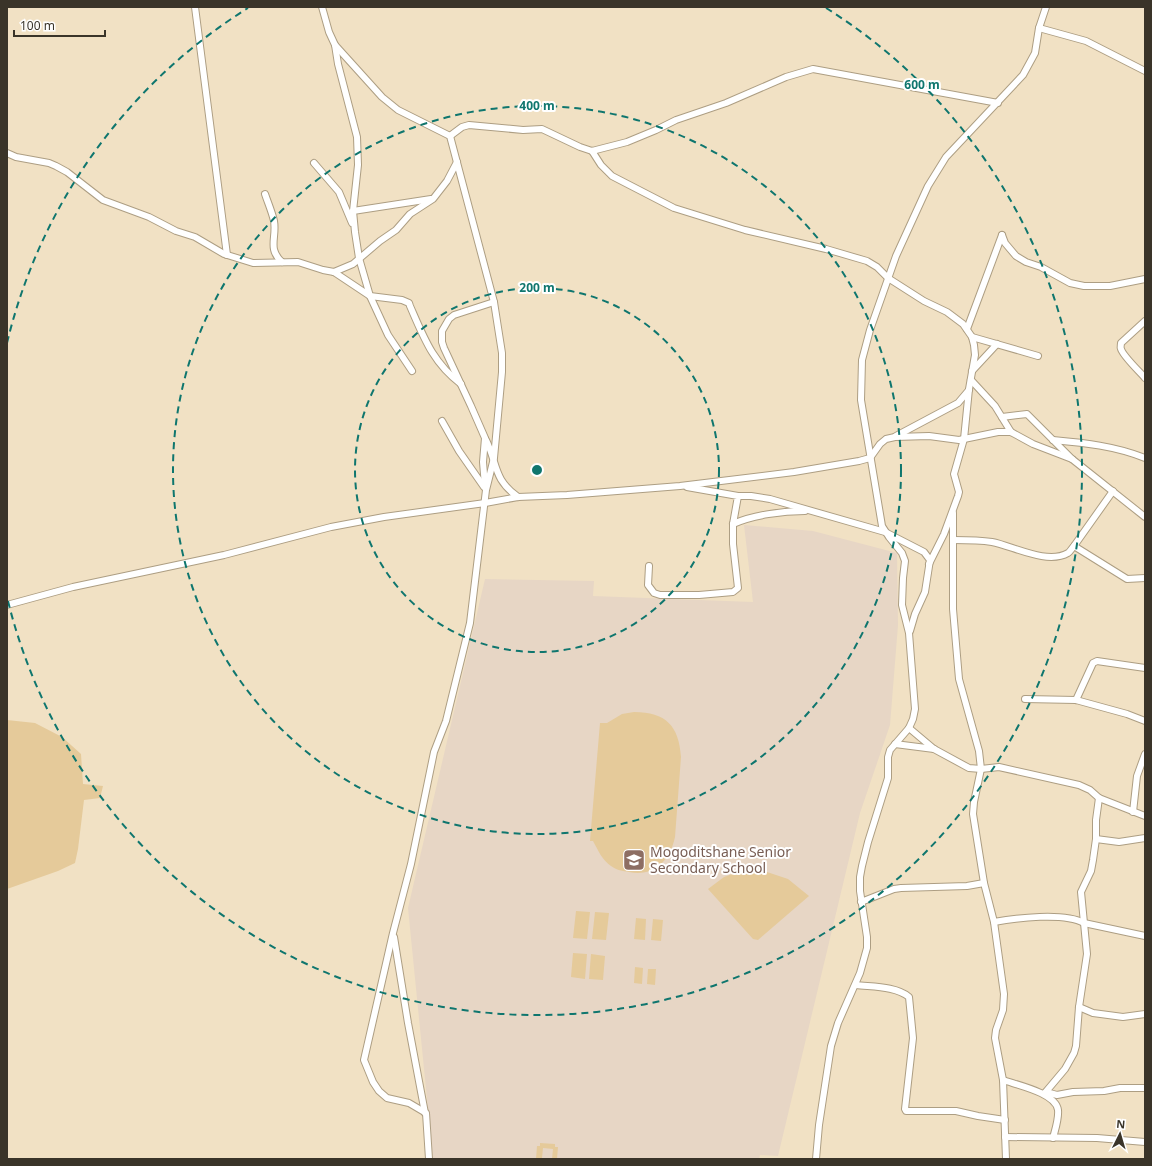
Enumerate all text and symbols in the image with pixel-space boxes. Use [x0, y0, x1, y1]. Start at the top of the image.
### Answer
scale bar [14, 12, 105, 38]
text: 100 m [20, 17, 55, 34]
text: 600 m [904, 76, 940, 93]
text: 400 m [519, 97, 555, 114]
text: 200 m [519, 279, 555, 296]
centre of rings [530, 463, 544, 477]
place label: Mogoditshane Senior Secondary School [650, 842, 791, 877]
school or university icon: Mogoditshane Senior Secondary School [621, 847, 647, 873]
north arrow [1100, 1114, 1140, 1154]
text: N [1116, 1116, 1126, 1131]

